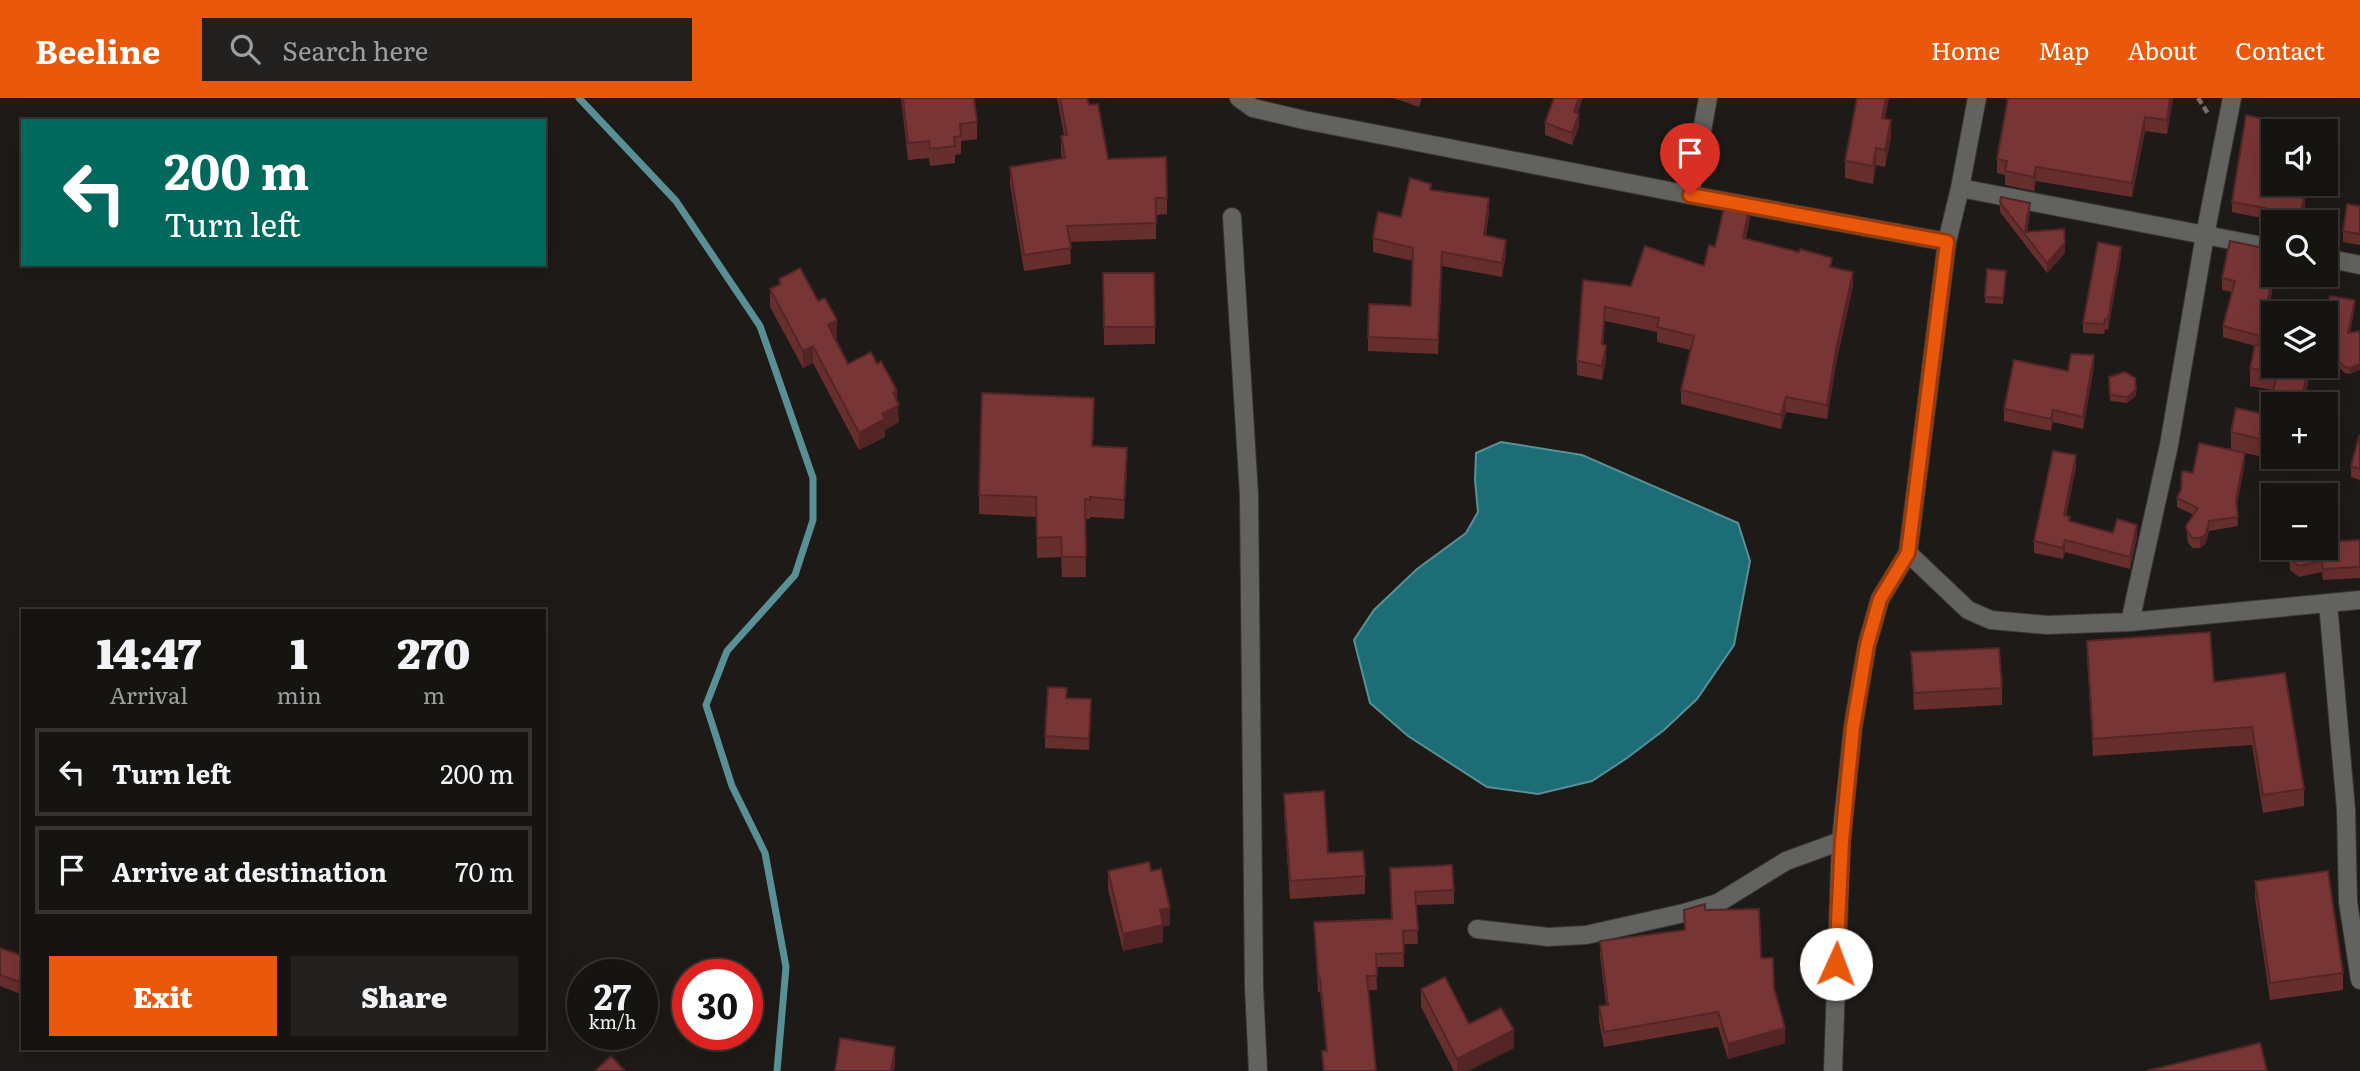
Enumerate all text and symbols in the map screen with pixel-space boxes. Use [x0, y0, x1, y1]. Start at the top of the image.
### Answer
search box [202, 18, 692, 81]
text: Beeline [35, 25, 160, 74]
icon: search [226, 30, 264, 68]
text: Search here [282, 30, 428, 69]
text: Home [1931, 32, 2000, 67]
text: Map [2038, 32, 2089, 67]
text: About [2127, 32, 2197, 67]
text: Contact [2235, 32, 2325, 67]
map controls [2261, 119, 2338, 560]
button: sound [2261, 119, 2338, 196]
pin [1660, 123, 1720, 195]
text: 200 m [164, 132, 309, 205]
icon: arrive [1671, 134, 1709, 172]
icon: left [49, 147, 140, 238]
text: Turn left [164, 199, 301, 247]
button: search [2261, 210, 2338, 287]
button: layers [2261, 301, 2338, 378]
button: + [2261, 392, 2338, 469]
button: − [2261, 483, 2338, 560]
text: 14:47 [97, 620, 201, 682]
text: 1 [290, 620, 308, 682]
text: 270 [397, 620, 470, 682]
text: Arrival [109, 677, 188, 711]
text: min [276, 677, 322, 711]
text: m [423, 677, 445, 711]
icon: left [53, 753, 91, 791]
text: Turn left [112, 753, 231, 792]
text: 200 m [440, 753, 514, 792]
icon: arrive [53, 851, 91, 889]
text: Arrive at destination [112, 851, 387, 890]
text: 70 m [455, 851, 514, 890]
position arrow [1799, 927, 1873, 1001]
button: Exit [49, 956, 277, 1036]
button: Share [291, 956, 518, 1036]
speed limit sign: 30 [672, 959, 763, 1050]
text: 27 [594, 969, 631, 1021]
text: km/h [589, 1008, 636, 1035]

